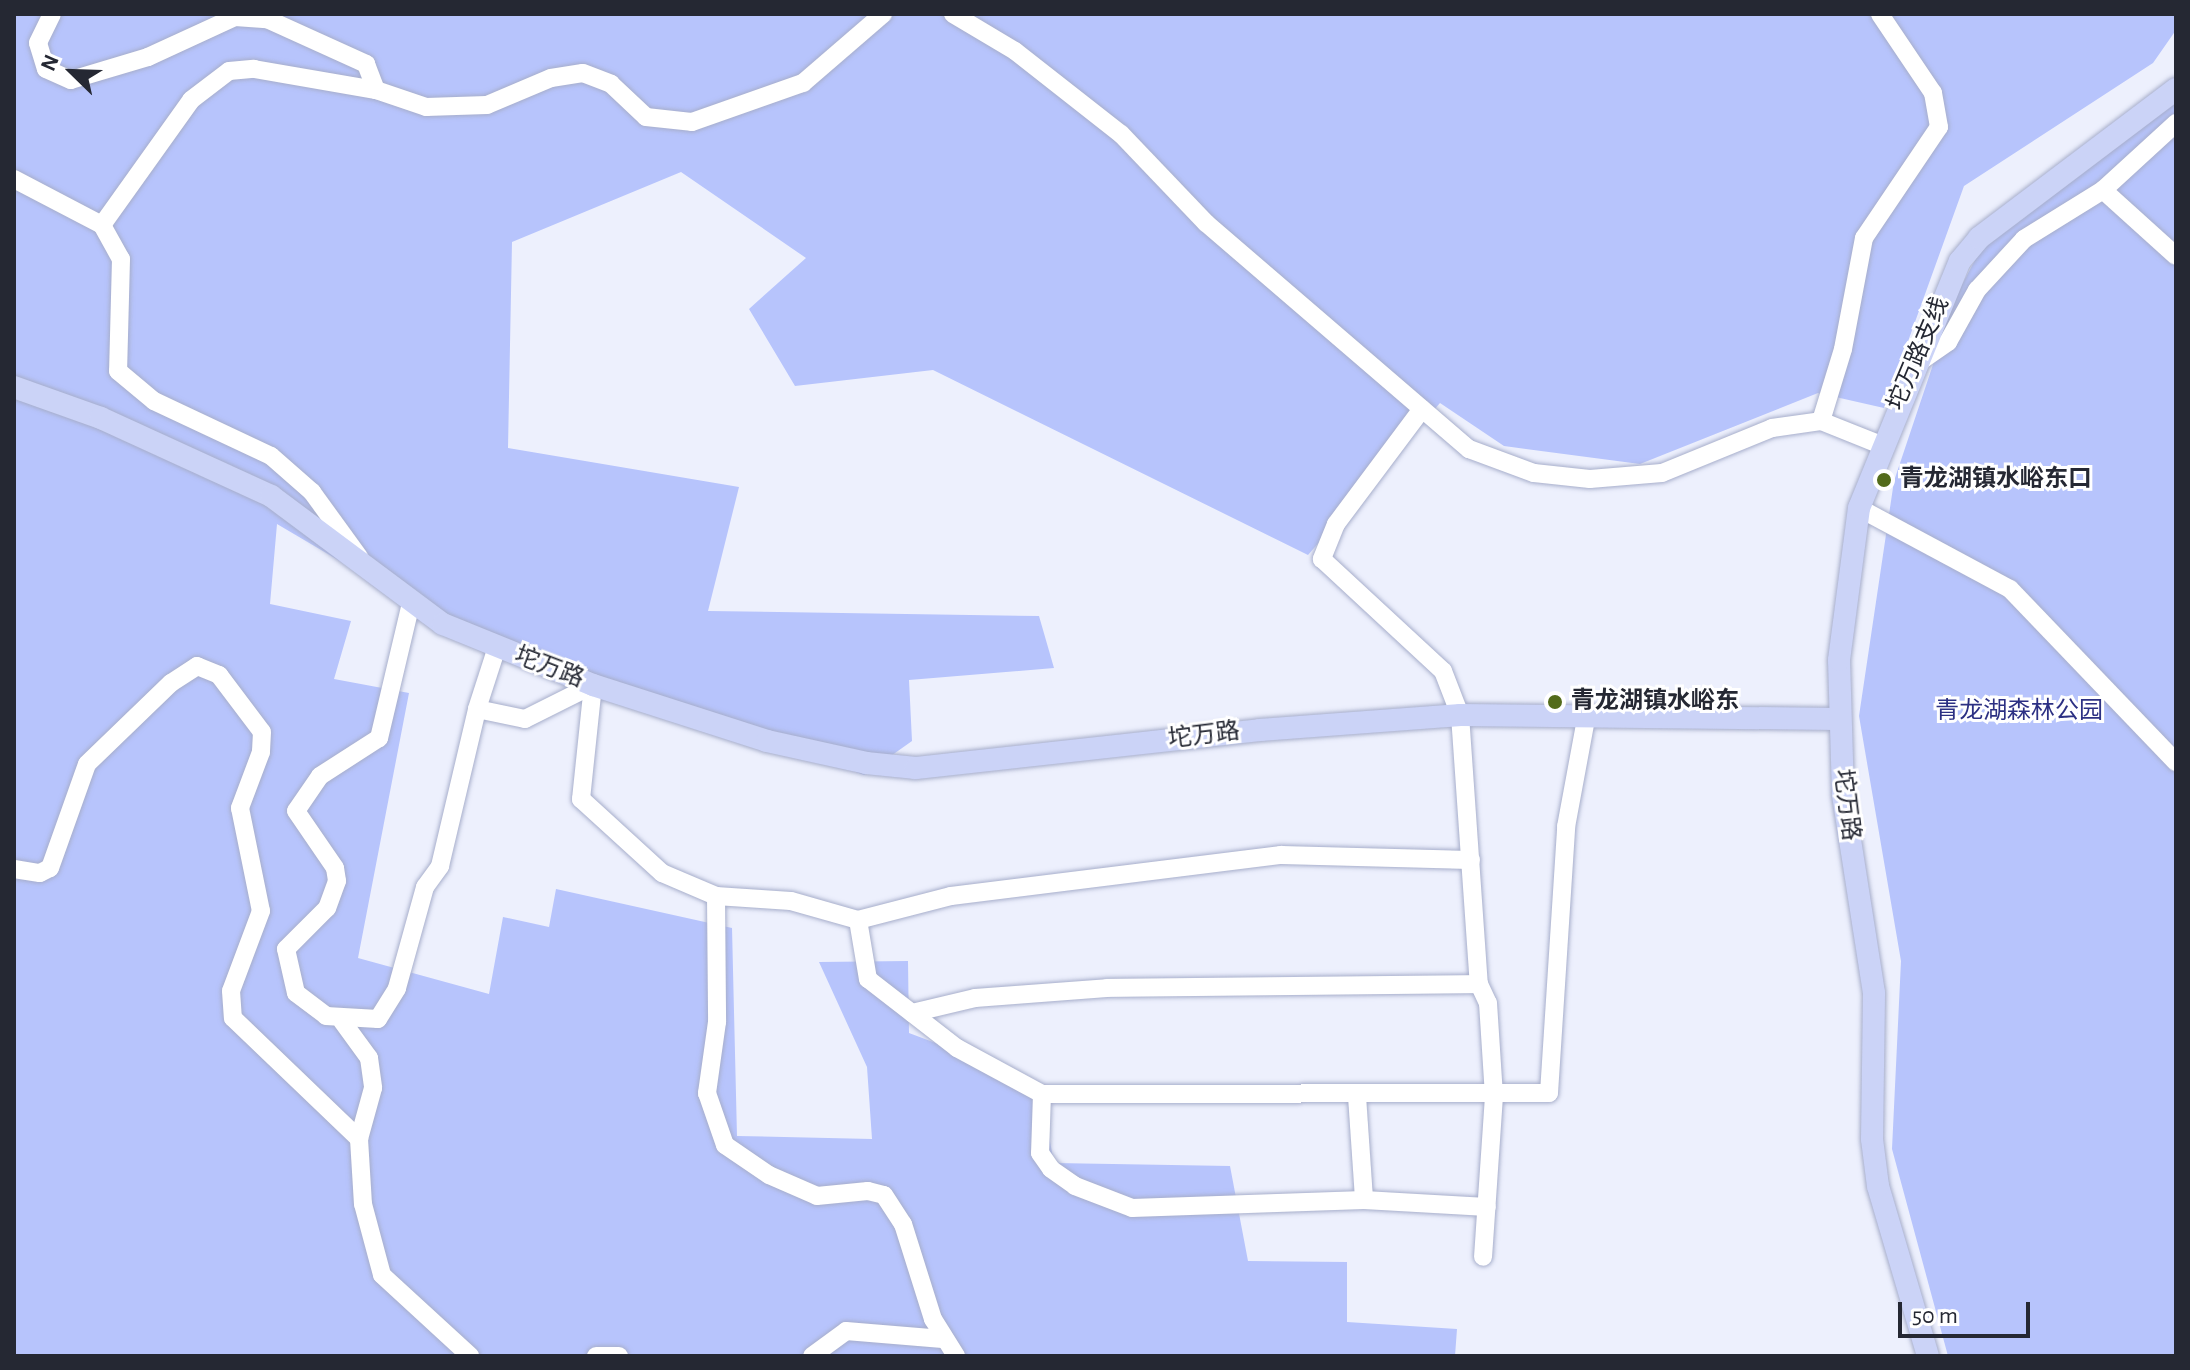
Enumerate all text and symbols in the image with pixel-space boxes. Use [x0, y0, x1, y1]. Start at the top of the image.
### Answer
north arrow [32, 32, 112, 112]
text: N [37, 51, 63, 74]
street label: 坨万路支线 [1882, 293, 1956, 415]
place label: 青龙湖镇水峪东口 [1900, 466, 2092, 494]
marker: 青龙湖镇水峪东口 [1875, 471, 1893, 489]
street label: 坨万路 [510, 642, 588, 694]
place label: 青龙湖镇水峪东 [1571, 688, 1739, 716]
marker: 青龙湖镇水峪东 [1546, 693, 1564, 711]
park label: 青龙湖森林公园 [1935, 698, 2103, 726]
street label: 坨万路 [1167, 717, 1241, 755]
street label: 坨万路 [1827, 768, 1865, 842]
scale bar [1902, 1286, 2034, 1336]
text: 50 m [1912, 1304, 1958, 1328]

